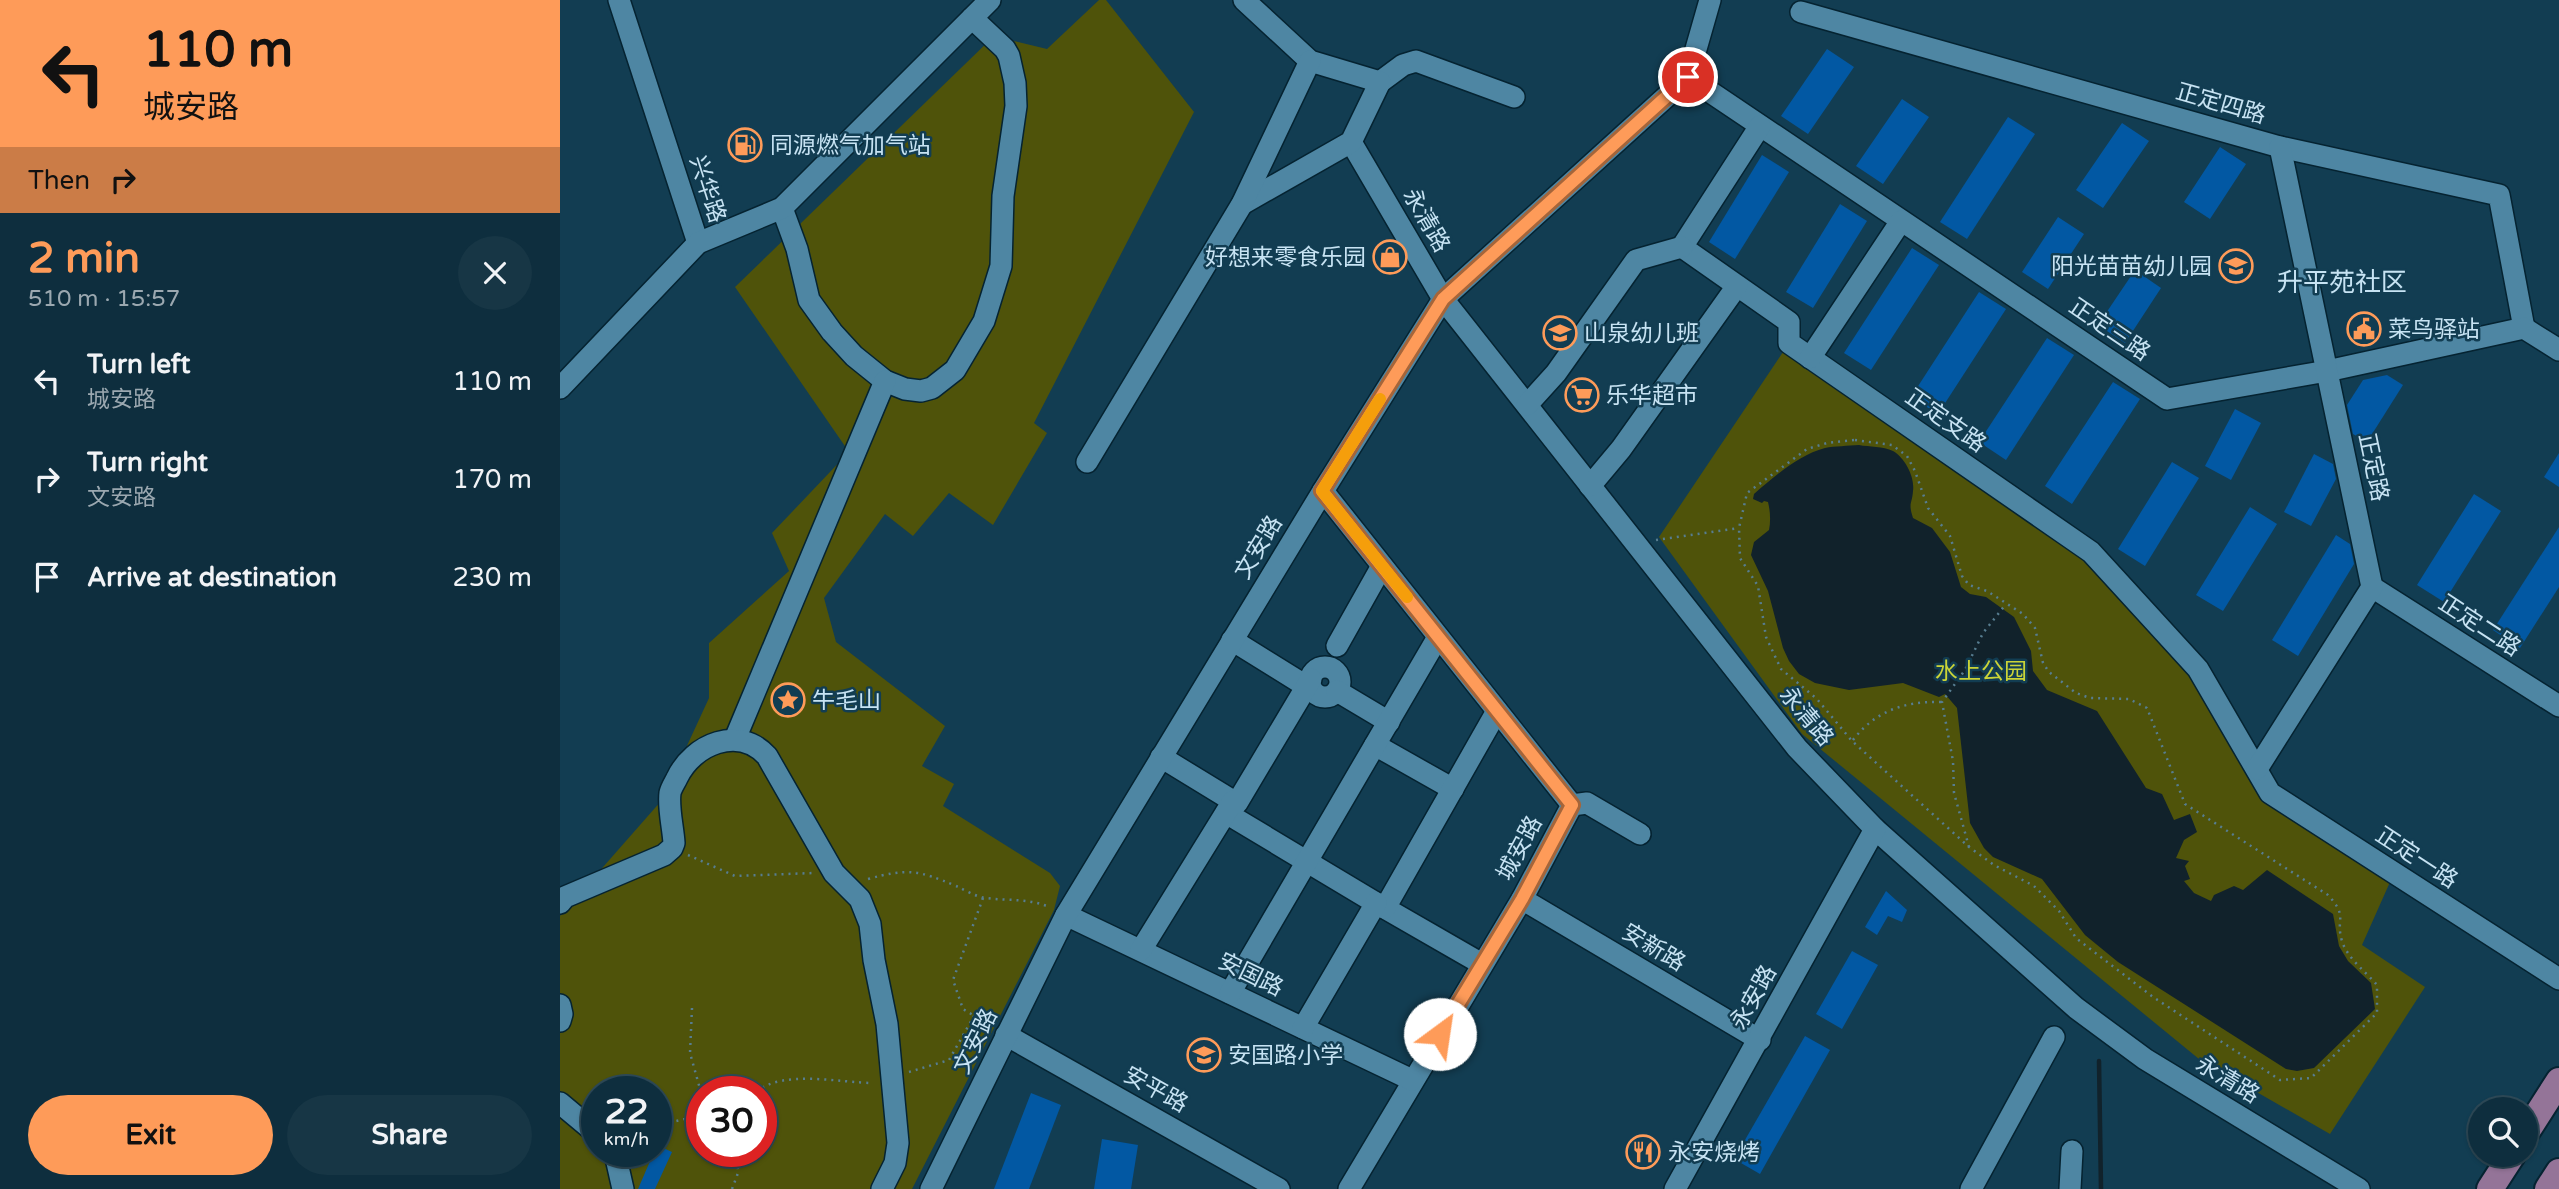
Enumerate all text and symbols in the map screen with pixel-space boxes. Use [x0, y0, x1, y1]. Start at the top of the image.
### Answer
text: 110 m [143, 21, 293, 80]
icon: left [28, 28, 119, 119]
pin [1658, 47, 1718, 107]
icon: arrive [1669, 58, 1707, 96]
street label: 正定四路 [2173, 78, 2269, 130]
text: 城安路 [143, 89, 239, 127]
fuel station icon: 同源燃气加气站 [726, 126, 764, 164]
place label: 同源燃气加气站 [770, 132, 931, 160]
street label: 兴华路 [683, 152, 731, 226]
icon: right [104, 161, 142, 199]
text: Then [28, 165, 90, 196]
street label: 永清路 [1397, 184, 1456, 257]
text: 2 min [28, 233, 140, 284]
button: close [458, 236, 532, 310]
shop icon: 好想来零食乐园 [1371, 238, 1409, 276]
place label: 好想来零食乐园 [1205, 244, 1366, 272]
school or university icon: 阳光苗苗幼儿园 [2217, 247, 2255, 285]
place label: 阳光苗苗幼儿园 [2051, 253, 2212, 281]
district label: 升平苑社区 [2277, 267, 2407, 298]
text: 510 m · 15:57 [28, 285, 180, 313]
street label: 正定三路 [2063, 292, 2155, 367]
public building icon: 菜鸟驿站 [2345, 310, 2383, 348]
school or university icon: 山泉幼儿班 [1541, 314, 1579, 352]
place label: 菜鸟驿站 [2388, 316, 2480, 344]
place label: 山泉幼儿班 [1584, 320, 1699, 348]
text: Turn left [87, 349, 190, 380]
icon: left [28, 362, 66, 400]
text: 110 m [452, 366, 532, 397]
supermarket icon: 乐华超市 [1563, 376, 1601, 414]
place label: 乐华超市 [1606, 382, 1698, 410]
street label: 正定支路 [1900, 383, 1991, 459]
text: 城安路 [87, 386, 156, 414]
street label: 正定路 [2352, 431, 2394, 504]
text: Turn right [87, 447, 208, 478]
icon: right [28, 460, 66, 498]
text: 170 m [452, 464, 532, 495]
text: 文安路 [87, 484, 156, 512]
street label: 文安路 [1229, 511, 1289, 584]
icon: arrive [28, 558, 66, 596]
text: Arrive at destination [87, 562, 337, 593]
text: 230 m [452, 562, 532, 593]
street label: 正定二路 [2433, 589, 2526, 663]
park label: 水上公园 [1935, 658, 2027, 686]
place icon: 牛毛山 [769, 681, 807, 719]
street label: 永清路 [1773, 681, 1839, 752]
place label: 牛毛山 [812, 687, 881, 715]
street label: 城安路 [1491, 811, 1548, 886]
street label: 正定一路 [2370, 821, 2463, 895]
street label: 安新路 [1617, 918, 1690, 978]
street label: 安国路 [1213, 947, 1288, 1003]
street label: 永安路 [1725, 961, 1783, 1034]
position arrow [1403, 997, 1477, 1071]
street label: 文安路 [948, 1004, 1004, 1079]
school or university icon: 安国路小学 [1185, 1036, 1223, 1074]
place label: 安国路小学 [1228, 1042, 1343, 1070]
street label: 永清路 [2191, 1050, 2264, 1110]
street label: 安平路 [1119, 1061, 1192, 1119]
speed limit sign: 30 [686, 1076, 777, 1167]
text: 22 [605, 1091, 648, 1133]
button: Exit [28, 1095, 273, 1175]
button: Share [287, 1095, 532, 1175]
map controls [2468, 1097, 2538, 1167]
button: search [2468, 1097, 2538, 1167]
text: km/h [604, 1128, 649, 1150]
restaurant icon: 永安烧烤 [1624, 1133, 1662, 1171]
place label: 永安烧烤 [1668, 1139, 1760, 1167]

